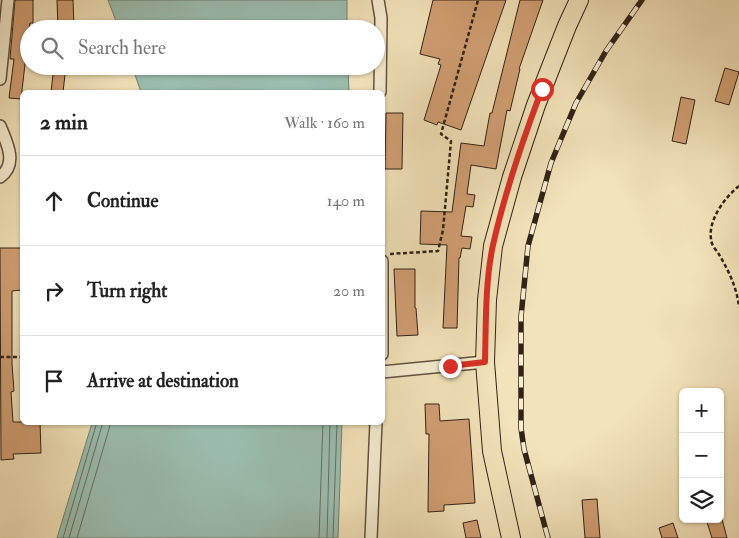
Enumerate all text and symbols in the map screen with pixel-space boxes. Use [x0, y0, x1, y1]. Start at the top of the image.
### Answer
search box [20, 20, 385, 75]
icon: search [38, 34, 66, 62]
text: Search here [78, 36, 166, 60]
route start [531, 78, 554, 101]
text: 2 min [40, 109, 88, 136]
text: Walk · 160 m [284, 113, 365, 133]
icon: ahead [40, 187, 68, 215]
text: Continue [87, 189, 158, 213]
text: 140 m [327, 191, 365, 211]
icon: right [40, 277, 68, 305]
text: Turn right [87, 279, 167, 303]
text: 20 m [333, 281, 365, 301]
route end [439, 355, 462, 378]
icon: arrive [40, 367, 68, 395]
text: Arrive at destination [87, 369, 239, 393]
map controls [679, 388, 724, 523]
button: + [679, 388, 724, 433]
button: − [679, 433, 724, 478]
button: layers [679, 478, 724, 523]

